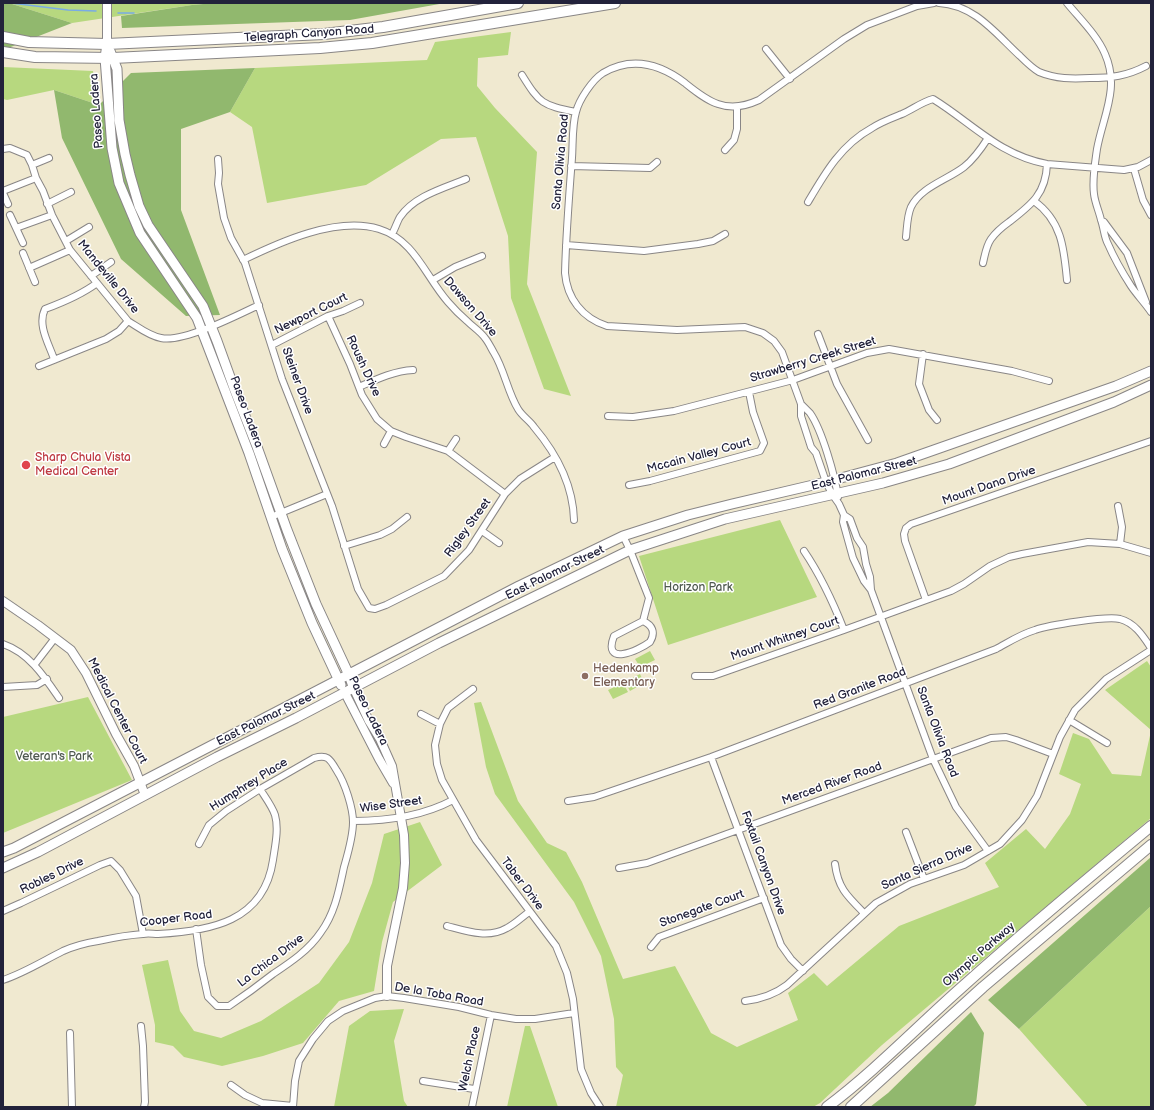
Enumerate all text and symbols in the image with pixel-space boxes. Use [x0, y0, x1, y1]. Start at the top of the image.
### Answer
street label: Telegraph Canyon Road [243, 22, 375, 46]
street label: Paseo Ladera [87, 73, 107, 149]
street label: Santa Olivia Road [550, 114, 572, 210]
street label: Mandeville Drive [74, 237, 142, 317]
street label: Dawson Drive [440, 274, 500, 340]
street label: Newport Court [272, 290, 350, 338]
street label: Roush Drive [343, 333, 383, 399]
street label: Strawberry Creek Street [748, 334, 878, 386]
street label: Steiner Drive [278, 346, 316, 416]
street label: Paseo Ladera [226, 374, 266, 450]
street label: Mccain Valley Court [645, 435, 753, 477]
place label: Sharp Chula Vista Medical Center [35, 451, 131, 479]
street label: East Palomar Street [810, 454, 918, 494]
marker: Sharp Chula Vista Medical Center [20, 459, 32, 471]
street label: Mount Dana Drive [940, 463, 1038, 509]
street label: Rigley Street [442, 496, 494, 560]
street label: East Palomar Street [503, 543, 607, 603]
park label: Horizon Park [663, 581, 733, 595]
street label: Mount Whitney Court [729, 614, 841, 664]
street label: Medical Center Court [84, 656, 150, 766]
place label: Hedenkamp Elementary [593, 662, 659, 690]
street label: Red Granite Road [812, 665, 908, 713]
marker: Hedenkamp Elementary [580, 671, 590, 681]
street label: Paseo Ladera [345, 674, 391, 748]
street label: Santa Olivia Road [913, 685, 961, 779]
street label: East Palomar Street [214, 689, 318, 749]
park label: Veteran's Park [16, 750, 92, 764]
street label: Humphrey Place [207, 755, 291, 815]
street label: Merced River Road [780, 759, 884, 809]
street label: Wise Street [359, 794, 423, 816]
street label: Foxtail Canyon Drive [737, 809, 789, 917]
street label: Santa Sierra Drive [879, 840, 975, 894]
street label: Robles Drive [18, 854, 86, 898]
street label: Taber Drive [497, 855, 547, 913]
street label: Stonegate Court [658, 887, 746, 931]
street label: Cooper Road [139, 907, 213, 931]
street label: Olympic Parkway [940, 920, 1018, 990]
street label: La Chica Drive [235, 931, 307, 991]
street label: De la Toba Road [393, 980, 485, 1010]
street label: Welch Place [456, 1025, 484, 1093]

